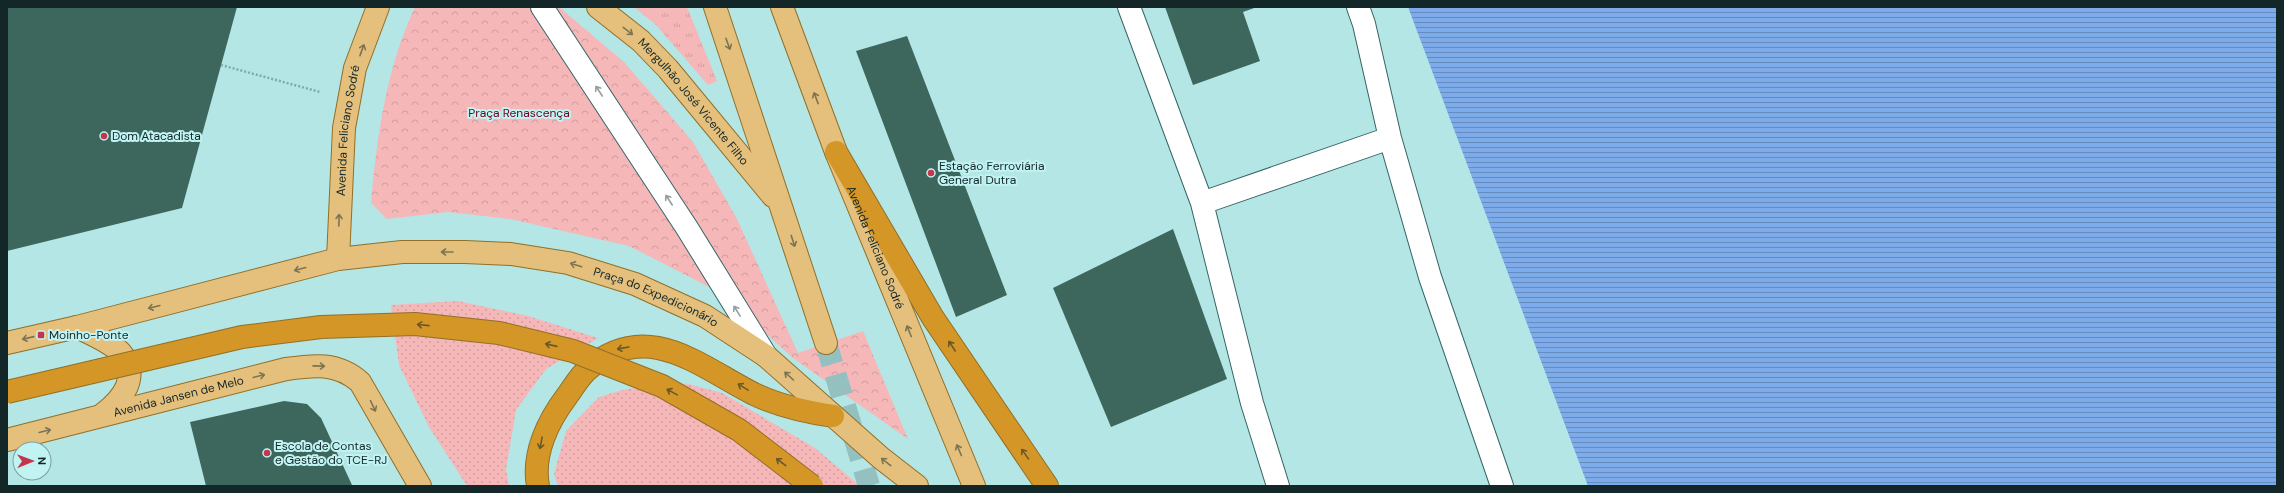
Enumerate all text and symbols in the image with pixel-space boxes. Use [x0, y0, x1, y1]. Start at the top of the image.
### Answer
one-way arrow [623, 27, 634, 35]
street label: Mergulhão José Vicente Filho [634, 35, 752, 169]
one-way arrow [725, 37, 732, 50]
one-way arrow [358, 45, 366, 57]
street label: Avenida Feliciano Sodré [333, 64, 363, 196]
one-way arrow [595, 86, 603, 97]
one-way arrow [812, 93, 820, 105]
park label: Praça Renascença [468, 105, 570, 121]
place label: Dom Atacadista [112, 128, 201, 144]
marker: Dom Atacadista [99, 131, 109, 141]
place label: Estação Ferroviária General Dutra [939, 158, 1045, 188]
marker: Estação Ferroviária General Dutra [926, 168, 936, 178]
street label: Avenida Feliciano Sodré [843, 183, 908, 312]
one-way arrow [665, 195, 674, 206]
one-way arrow [335, 214, 343, 227]
one-way arrow [790, 235, 797, 248]
one-way arrow [441, 248, 454, 256]
one-way arrow [570, 261, 582, 269]
street label: Praça do Expedicionário [591, 263, 722, 331]
one-way arrow [294, 266, 307, 273]
one-way arrow [148, 303, 161, 311]
one-way arrow [733, 305, 741, 317]
one-way arrow [417, 321, 430, 329]
one-way arrow [905, 325, 913, 337]
place label: Moinho-Ponte [49, 327, 129, 343]
marker: Moinho-Ponte [36, 330, 46, 340]
one-way arrow [22, 334, 35, 342]
one-way arrow [545, 341, 558, 349]
one-way arrow [948, 341, 956, 352]
one-way arrow [617, 345, 630, 353]
one-way arrow [312, 362, 325, 370]
street label: Avenida Jansen de Melo [112, 372, 245, 421]
one-way arrow [252, 372, 265, 380]
one-way arrow [783, 372, 794, 381]
one-way arrow [738, 383, 749, 391]
one-way arrow [666, 388, 678, 395]
one-way arrow [370, 400, 377, 412]
one-way arrow [38, 426, 51, 434]
one-way arrow [537, 437, 545, 450]
place label: Escola de Contas e Gestão do TCE-RJ [275, 438, 387, 468]
north arrow [12, 441, 52, 481]
one-way arrow [955, 445, 962, 457]
marker: Escola de Contas e Gestão do TCE-RJ [262, 448, 272, 458]
one-way arrow [1021, 449, 1029, 460]
text: N [35, 457, 49, 465]
one-way arrow [776, 458, 787, 466]
one-way arrow [881, 458, 892, 466]

